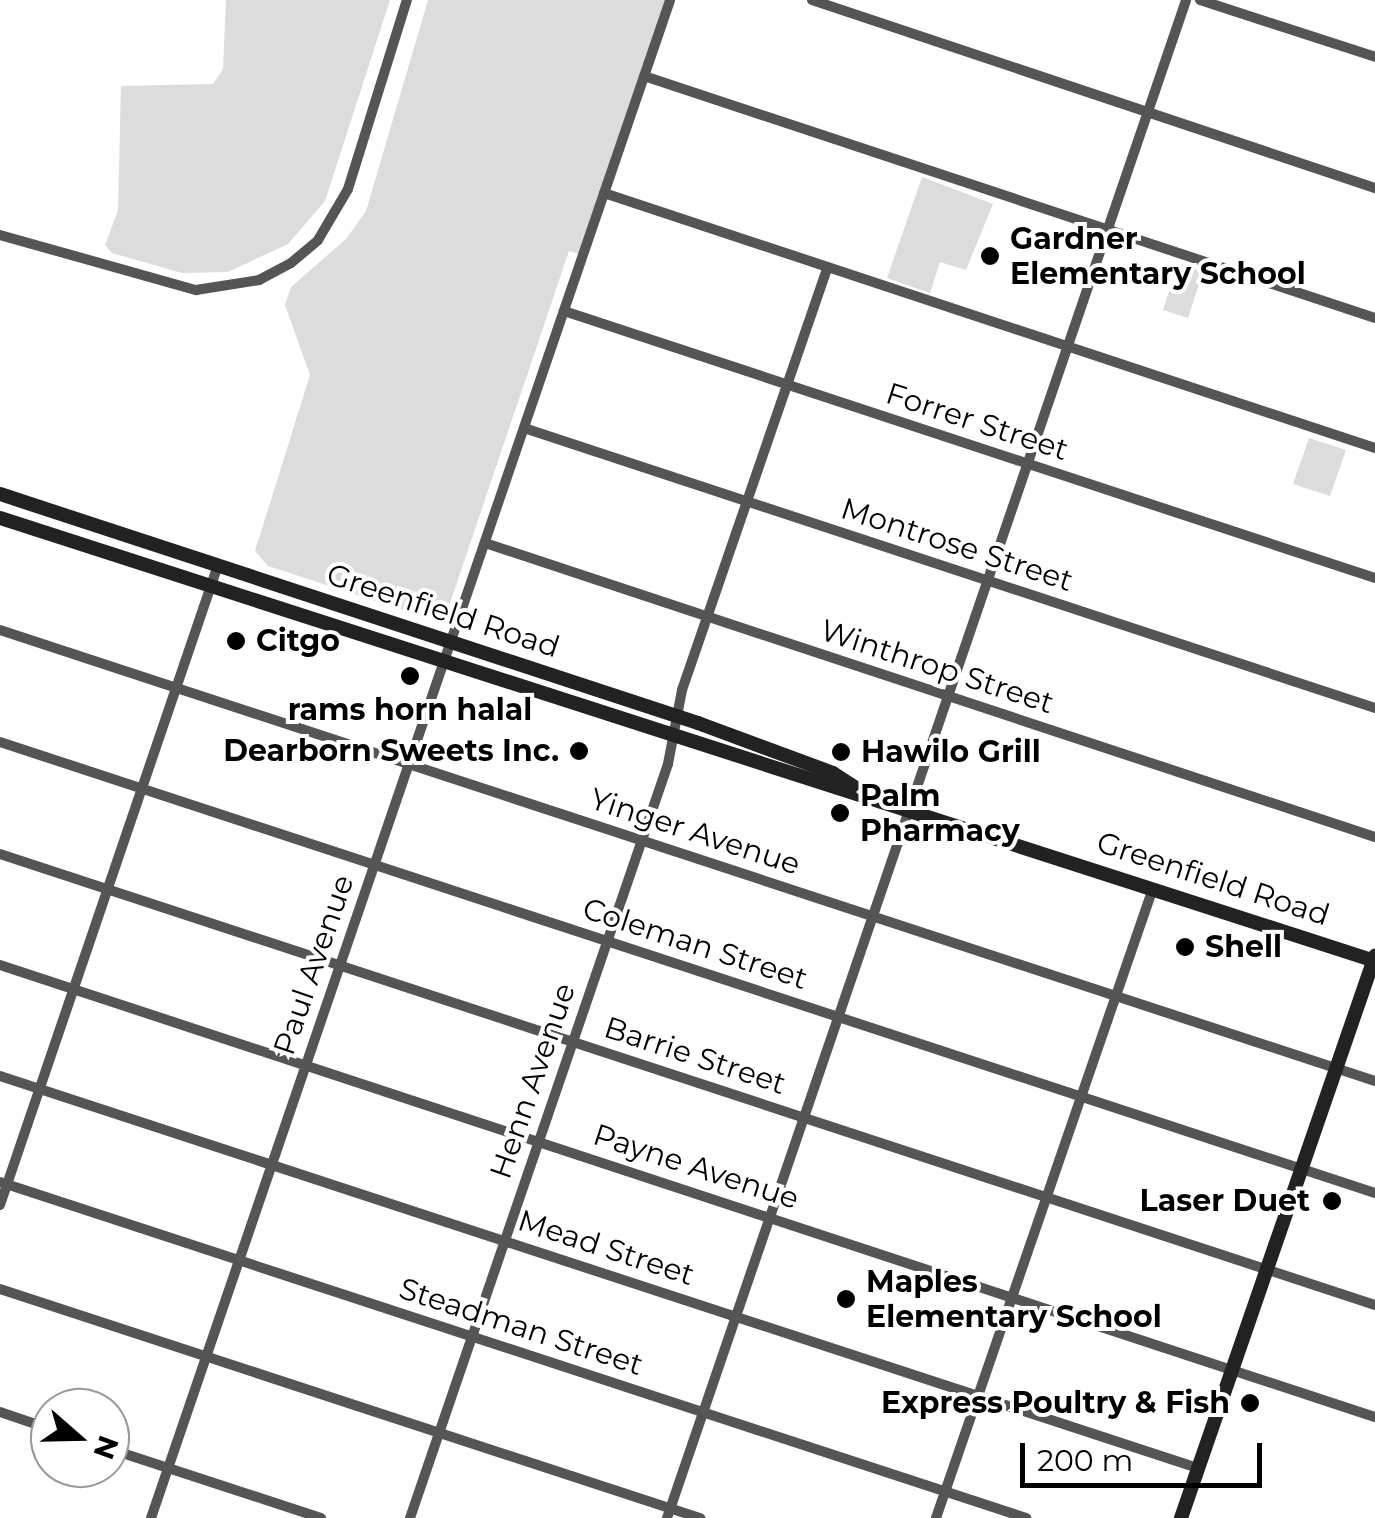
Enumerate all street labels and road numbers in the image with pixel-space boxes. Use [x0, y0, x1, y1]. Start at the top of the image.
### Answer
street label: Forrer Street [881, 376, 1073, 468]
street label: Montrose Street [837, 491, 1077, 599]
street label: Greenfield Road [322, 556, 564, 666]
street label: Winthrop Street [816, 612, 1058, 722]
street label: Yinger Avenue [585, 781, 805, 883]
street label: Greenfield Road [1092, 824, 1334, 934]
street label: Paul Avenue [266, 870, 362, 1060]
street label: Coleman Street [578, 891, 812, 997]
street label: Henn Avenue [483, 979, 583, 1183]
street label: Barrie Street [600, 1010, 790, 1102]
street label: Payne Avenue [589, 1117, 803, 1217]
street label: Mead Street [513, 1203, 699, 1293]
street label: Steadman Street [395, 1271, 647, 1383]

